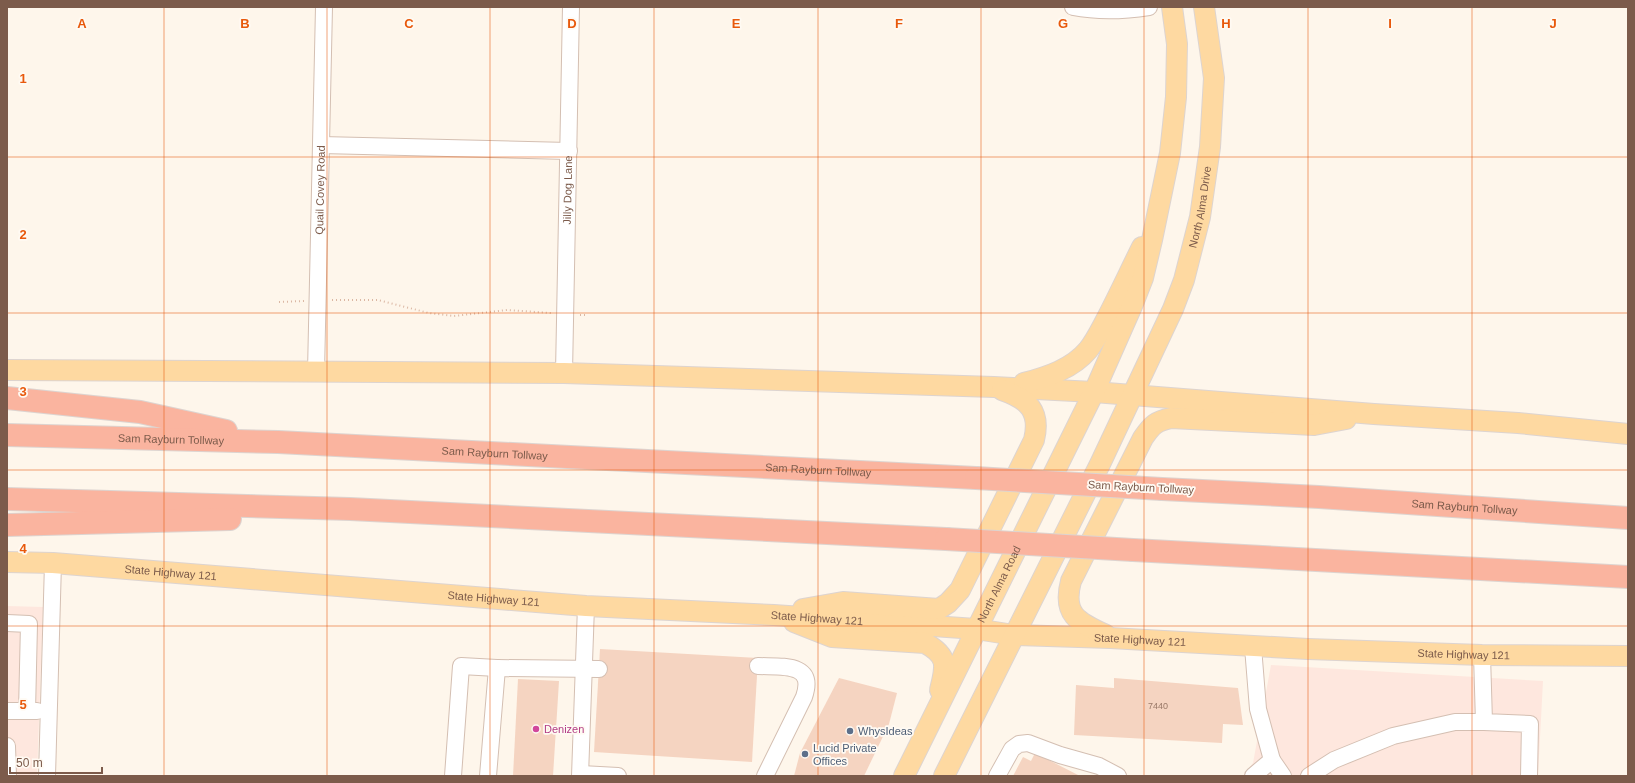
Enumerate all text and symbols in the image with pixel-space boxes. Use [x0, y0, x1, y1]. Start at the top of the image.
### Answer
text: A [77, 16, 87, 31]
text: B [240, 16, 250, 31]
text: C [404, 16, 414, 31]
text: D [567, 16, 577, 31]
text: E [732, 16, 741, 31]
text: F [895, 16, 903, 31]
text: G [1058, 16, 1068, 31]
text: H [1221, 16, 1231, 31]
text: I [1388, 16, 1392, 31]
text: J [1549, 16, 1557, 31]
text: 1 [19, 71, 27, 86]
street label: Quail Covey Road [313, 145, 327, 235]
street label: Jilly Dog Lane [561, 155, 574, 225]
street label: North Alma Drive [1186, 165, 1213, 249]
text: 2 [19, 227, 27, 242]
text: 3 [19, 384, 27, 399]
street label: Sam Rayburn Tollway [118, 432, 225, 447]
street label: Sam Rayburn Tollway [441, 444, 549, 462]
street label: Sam Rayburn Tollway [765, 461, 872, 479]
street label: Sam Rayburn Tollway [1088, 478, 1195, 496]
street label: Sam Rayburn Tollway [1411, 497, 1518, 517]
text: 4 [19, 541, 27, 556]
street label: North Alma Road [975, 544, 1023, 624]
street label: State Highway 121 [124, 563, 217, 582]
street label: State Highway 121 [447, 589, 540, 608]
street label: State Highway 121 [770, 609, 863, 627]
street label: State Highway 121 [1094, 631, 1186, 648]
street label: State Highway 121 [1417, 647, 1510, 661]
text: 5 [19, 697, 27, 712]
house number: 7440 [1148, 701, 1168, 711]
place label: Denizen [544, 723, 584, 735]
marker: Denizen [531, 724, 541, 734]
place label: WhysIdeas [858, 725, 913, 737]
marker: WhysIdeas [845, 726, 855, 736]
place label: Lucid Private Offices [813, 742, 877, 767]
scale bar [10, 749, 102, 775]
marker: Lucid Private Offices [800, 749, 810, 759]
text: 50 m [16, 756, 43, 770]

